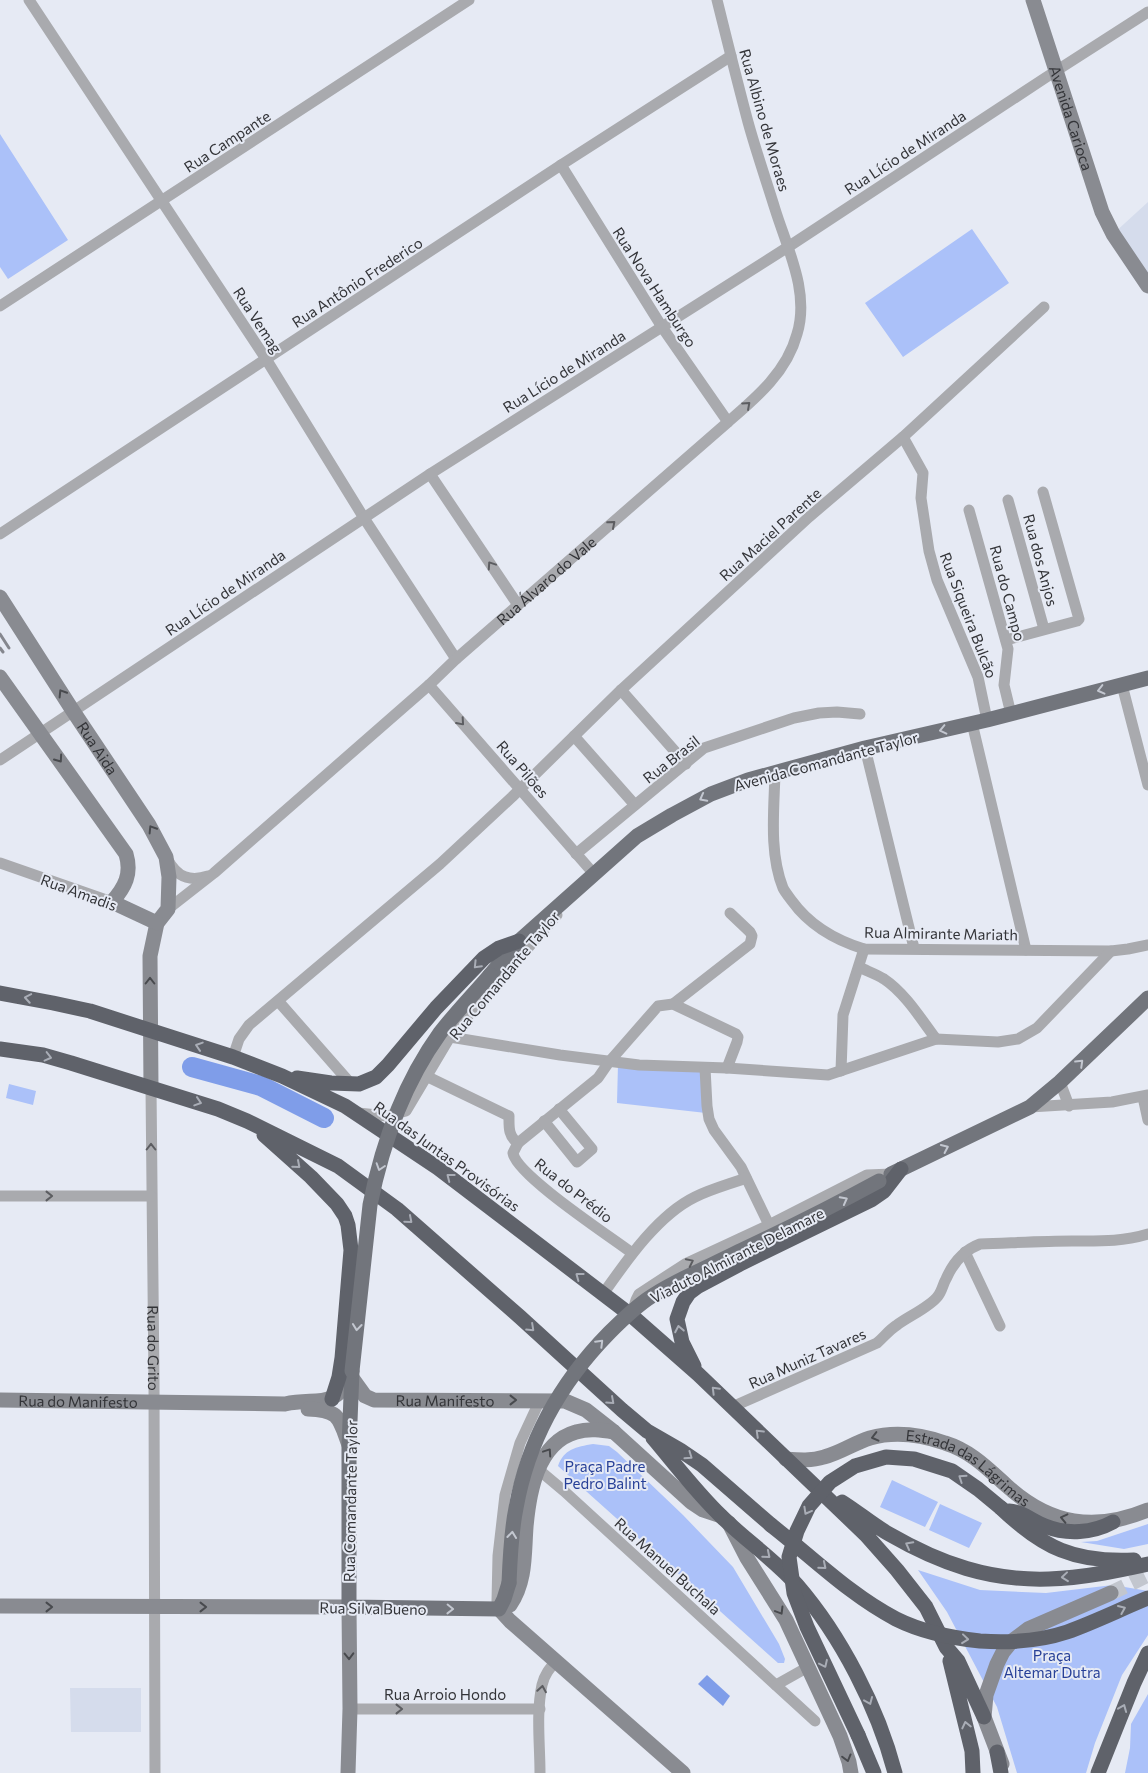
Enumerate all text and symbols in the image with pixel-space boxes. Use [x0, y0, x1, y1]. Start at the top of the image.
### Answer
street label: Rua Albino de Moraes [736, 47, 794, 194]
street label: Avenida Carioca [1046, 63, 1097, 173]
street label: Rua Campante [180, 106, 274, 176]
street label: Rua Lício de Miranda [841, 106, 969, 198]
street label: Rua Nova Hamburgo [609, 224, 701, 351]
street label: Rua Antônio Frederico [288, 233, 426, 331]
street label: Rua Vemag [230, 284, 286, 356]
street label: Rua Lício de Miranda [499, 326, 629, 416]
one-way arrow [742, 402, 751, 411]
street label: Rua Maciel Parente [716, 484, 825, 584]
street label: Rua dos Anjos [1020, 512, 1062, 608]
one-way arrow [606, 521, 615, 530]
street label: Rua Álvaro do Vale [493, 532, 600, 629]
street label: Rua do Campo [987, 543, 1029, 643]
street label: Rua Lício de Miranda [161, 545, 289, 639]
street label: Rua Siqueira Bulcão [937, 550, 1001, 680]
one-way arrow [488, 561, 497, 570]
one-way arrow [1097, 685, 1105, 695]
one-way arrow [59, 690, 68, 699]
one-way arrow [455, 716, 464, 725]
street label: Rua Aida [74, 718, 122, 778]
one-way arrow [939, 724, 948, 735]
street label: Avenida Comandante Taylor [732, 728, 920, 794]
street label: Rua Brasil [639, 731, 703, 787]
street label: Rua Pilões [493, 737, 553, 801]
one-way arrow [53, 753, 62, 763]
one-way arrow [699, 792, 708, 802]
one-way arrow [148, 825, 158, 834]
street label: Rua Amadis [38, 870, 120, 914]
street label: Rua Comandante Taylor [445, 907, 563, 1043]
street label: Rua Almirante Mariath [864, 923, 1018, 943]
one-way arrow [474, 959, 483, 968]
one-way arrow [145, 977, 155, 984]
one-way arrow [24, 993, 32, 1003]
one-way arrow [196, 1041, 204, 1051]
one-way arrow [44, 1051, 52, 1062]
one-way arrow [1074, 1060, 1083, 1069]
one-way arrow [193, 1097, 201, 1107]
street label: Rua das Juntas Provisórias [371, 1097, 524, 1215]
one-way arrow [146, 1143, 156, 1150]
one-way arrow [940, 1143, 949, 1154]
street label: Rua do Prédio [531, 1154, 617, 1226]
one-way arrow [292, 1159, 301, 1168]
one-way arrow [375, 1162, 385, 1170]
one-way arrow [446, 1174, 456, 1183]
one-way arrow [45, 1191, 53, 1201]
one-way arrow [839, 1196, 848, 1206]
street label: Viaduto Almirante Delamare [647, 1203, 827, 1307]
one-way arrow [404, 1214, 413, 1223]
one-way arrow [685, 1258, 694, 1268]
one-way arrow [575, 1273, 585, 1282]
street label: Rua do Grito [144, 1305, 163, 1391]
one-way arrow [526, 1322, 535, 1331]
one-way arrow [352, 1323, 363, 1331]
street label: Rua Muniz Tavares [746, 1324, 869, 1392]
one-way arrow [675, 1325, 685, 1334]
one-way arrow [594, 1340, 603, 1349]
one-way arrow [712, 1387, 721, 1396]
street label: Rua do Manifesto [18, 1391, 138, 1411]
street label: Rua Manifesto [395, 1391, 494, 1410]
one-way arrow [510, 1395, 517, 1405]
one-way arrow [606, 1395, 615, 1404]
street label: Rua Comandante Taylor [340, 1420, 360, 1582]
street label: Estrada das Lágrimas [905, 1426, 1034, 1510]
one-way arrow [756, 1430, 765, 1439]
one-way arrow [871, 1432, 879, 1442]
one-way arrow [542, 1448, 551, 1458]
one-way arrow [683, 1450, 693, 1459]
park label: Praça Padre Pedro Balint [563, 1457, 647, 1492]
one-way arrow [959, 1475, 968, 1484]
one-way arrow [803, 1506, 813, 1515]
street label: Rua Manuel Buchala [611, 1514, 725, 1618]
one-way arrow [1060, 1514, 1069, 1524]
one-way arrow [506, 1530, 517, 1538]
one-way arrow [905, 1541, 914, 1551]
one-way arrow [761, 1549, 770, 1558]
one-way arrow [817, 1561, 826, 1570]
one-way arrow [1061, 1571, 1069, 1582]
street label: Rua Silva Bueno [319, 1598, 427, 1618]
one-way arrow [45, 1602, 53, 1612]
one-way arrow [200, 1602, 207, 1612]
one-way arrow [446, 1604, 454, 1614]
one-way arrow [774, 1605, 784, 1614]
one-way arrow [1117, 1605, 1126, 1615]
one-way arrow [961, 1633, 969, 1644]
park label: Praça Altemar Dutra [1003, 1646, 1101, 1681]
one-way arrow [344, 1652, 354, 1660]
one-way arrow [818, 1659, 829, 1668]
street label: Rua Arroio Hondo [384, 1685, 506, 1703]
one-way arrow [537, 1685, 547, 1694]
one-way arrow [863, 1697, 873, 1705]
one-way arrow [395, 1704, 403, 1714]
one-way arrow [1117, 1704, 1127, 1713]
one-way arrow [961, 1720, 972, 1729]
one-way arrow [842, 1754, 852, 1762]

